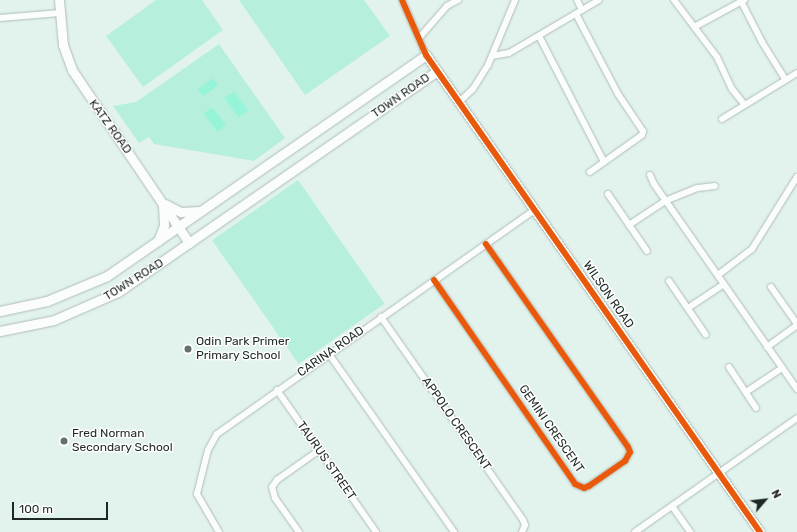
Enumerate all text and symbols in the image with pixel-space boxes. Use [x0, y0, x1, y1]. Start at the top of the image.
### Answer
street label: TOWN ROAD [369, 71, 433, 121]
street label: KATZ ROAD [85, 97, 135, 157]
street label: TOWN ROAD [101, 256, 167, 304]
street label: WILSON ROAD [580, 259, 636, 331]
street label: CARINA ROAD [295, 324, 367, 380]
place label: Odin Park Primer Primary School [196, 335, 289, 363]
marker: Odin Park Primer Primary School [183, 344, 193, 354]
street label: APPOLO CRESCENT [418, 375, 494, 473]
street label: GEMINI CRESCENT [515, 382, 587, 476]
street label: TAURUS STREET [294, 419, 358, 503]
place label: Fred Norman Secondary School [72, 427, 173, 455]
marker: Fred Norman Secondary School [59, 436, 69, 446]
north arrow [745, 480, 785, 520]
text: N [768, 488, 784, 501]
scale bar [14, 494, 110, 520]
text: 100 m [19, 502, 53, 516]

